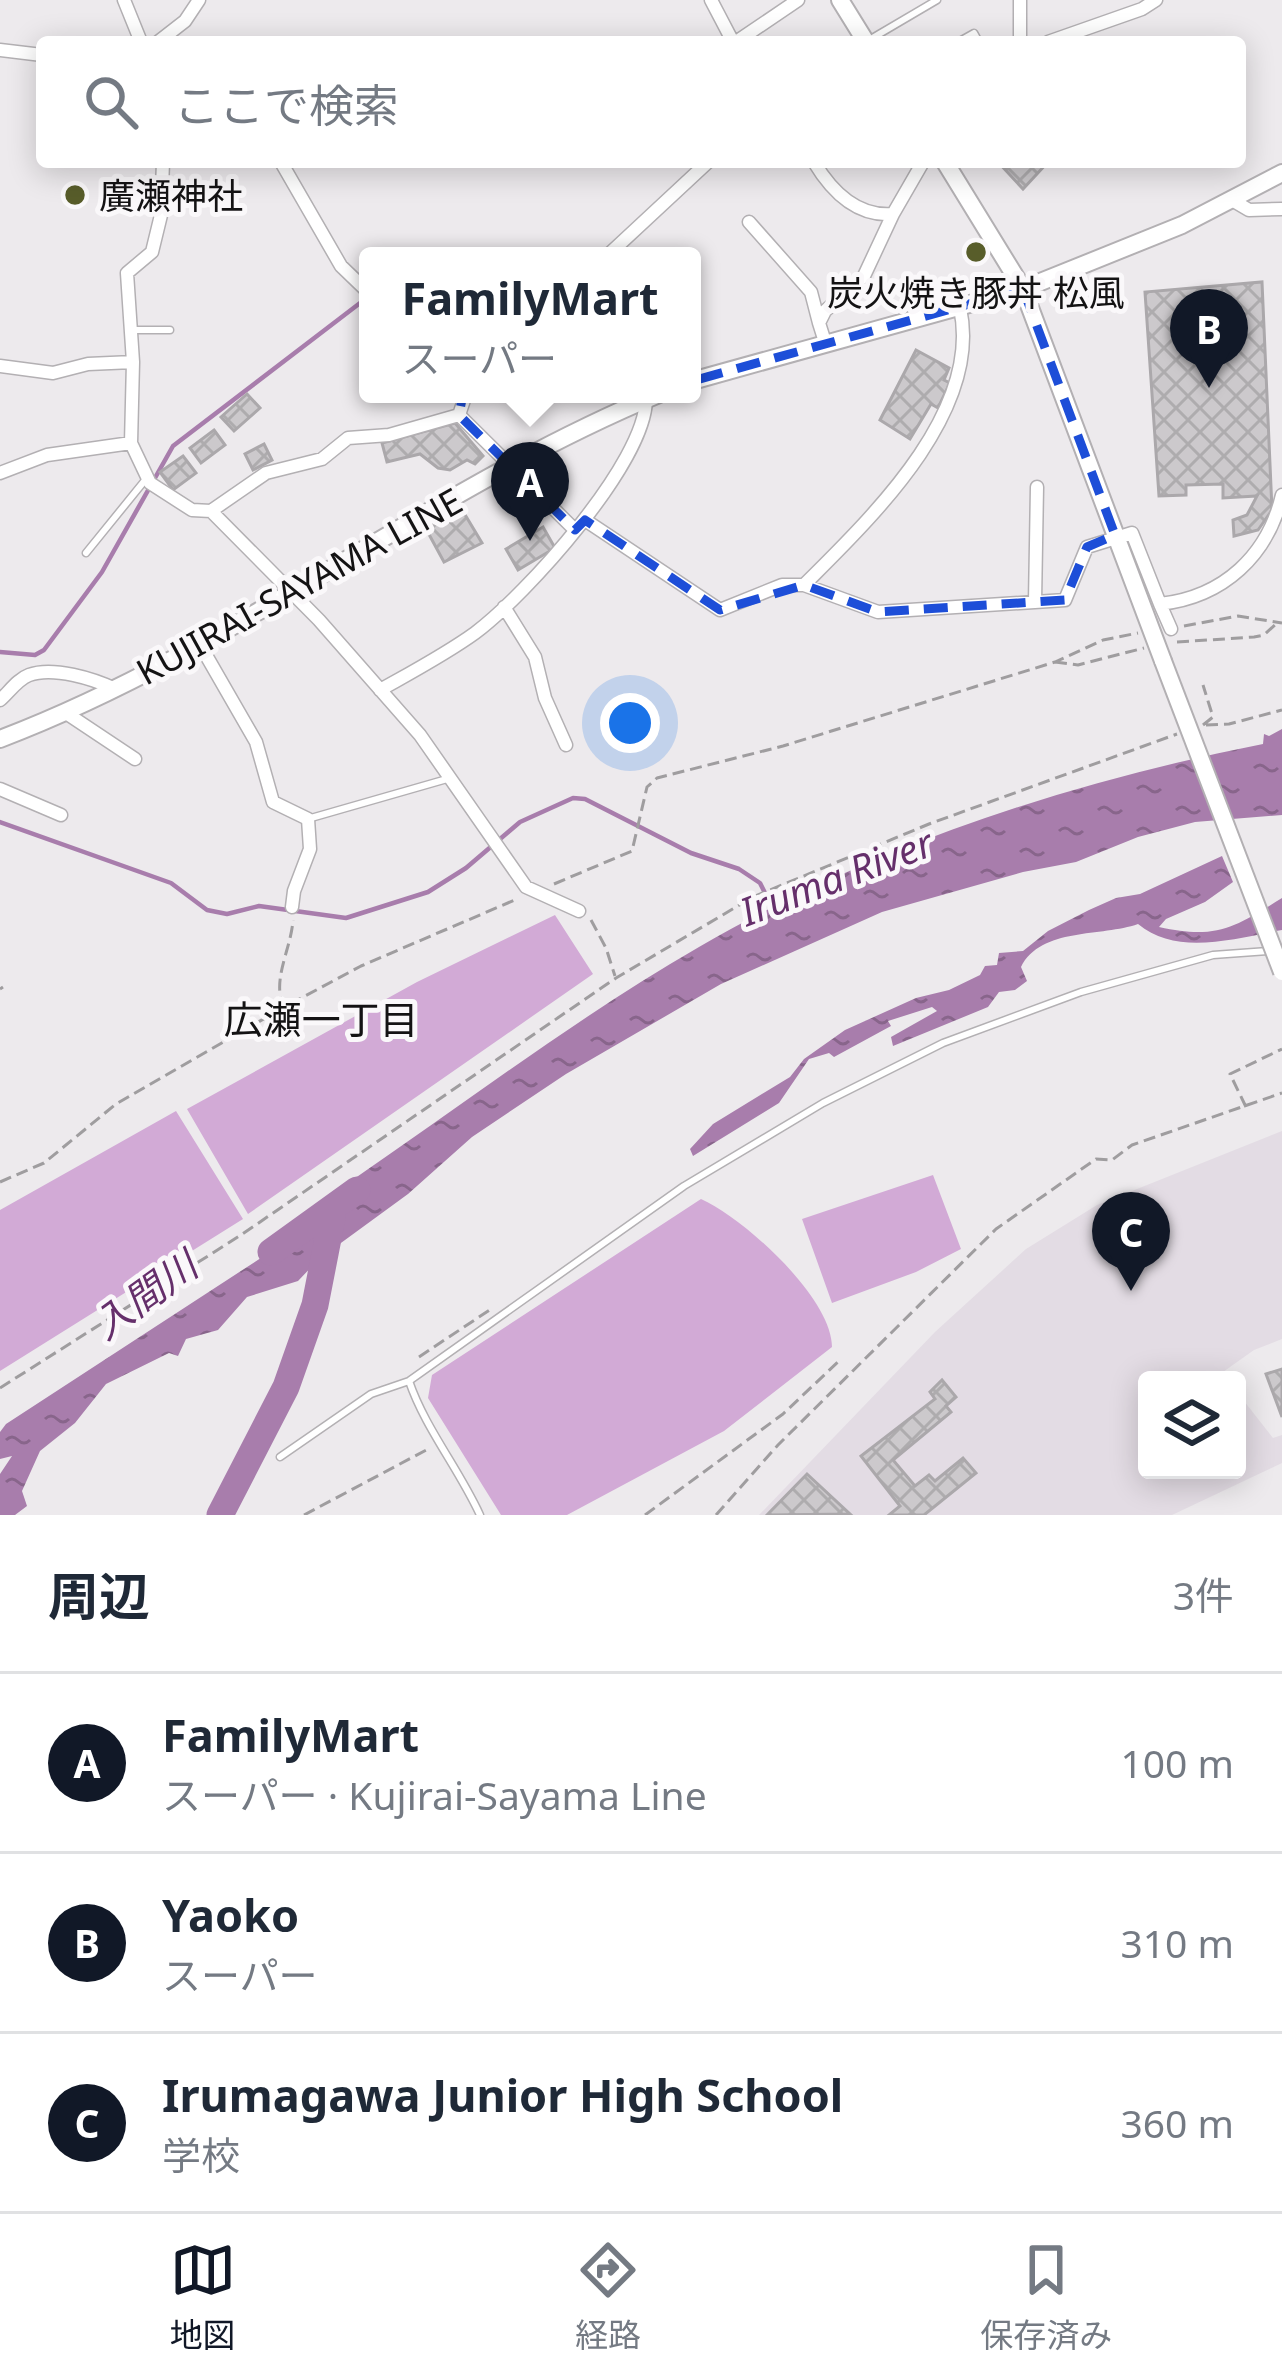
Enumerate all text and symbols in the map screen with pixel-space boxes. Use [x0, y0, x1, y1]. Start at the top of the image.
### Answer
search box [36, 36, 1246, 168]
icon: search [78, 69, 144, 135]
text: ここで検索 [174, 74, 399, 135]
place label: 廣瀬神社 [99, 171, 243, 220]
marker: 廣瀬神社 [62, 182, 88, 208]
marker: 炭火焼き豚丼 松風 [963, 239, 989, 265]
popup [359, 247, 701, 403]
text: FamilyMart [401, 267, 659, 328]
place label: 炭火焼き豚丼 松風 [827, 268, 1125, 317]
pin: B [1170, 289, 1248, 388]
text: スーパー [401, 331, 557, 384]
pin: A [491, 442, 569, 541]
street label: KUJIRAI-SAYAMA LINE [127, 476, 471, 696]
your location [600, 693, 660, 753]
water label: Iruma River [731, 814, 942, 937]
district label: 広瀬一丁目 [223, 992, 419, 1045]
pin: C [1092, 1192, 1170, 1291]
water label: 入間川 [81, 1236, 210, 1350]
map controls [1138, 1371, 1246, 1479]
button: layers [1138, 1371, 1246, 1479]
text: 周辺 [48, 1560, 150, 1630]
text: 3件 [1173, 1568, 1234, 1621]
text: FamilyMart [162, 1704, 419, 1765]
text: A [74, 1736, 101, 1789]
text: 100 m [1120, 1736, 1234, 1789]
text: スーパー · Kujirai-Sayama Line [162, 1768, 707, 1821]
text: Yaoko [162, 1884, 299, 1945]
text: B [74, 1916, 100, 1969]
text: 310 m [1120, 1916, 1234, 1969]
text: スーパー [162, 1948, 318, 2001]
text: Irumagawa Junior High School [162, 2064, 843, 2125]
text: C [74, 2096, 100, 2149]
text: 360 m [1120, 2096, 1234, 2149]
text: 学校 [162, 2128, 240, 2181]
tab: 地図 [170, 2237, 236, 2357]
tab: 経路 [575, 2237, 641, 2357]
tab: 保存済み [980, 2237, 1112, 2357]

